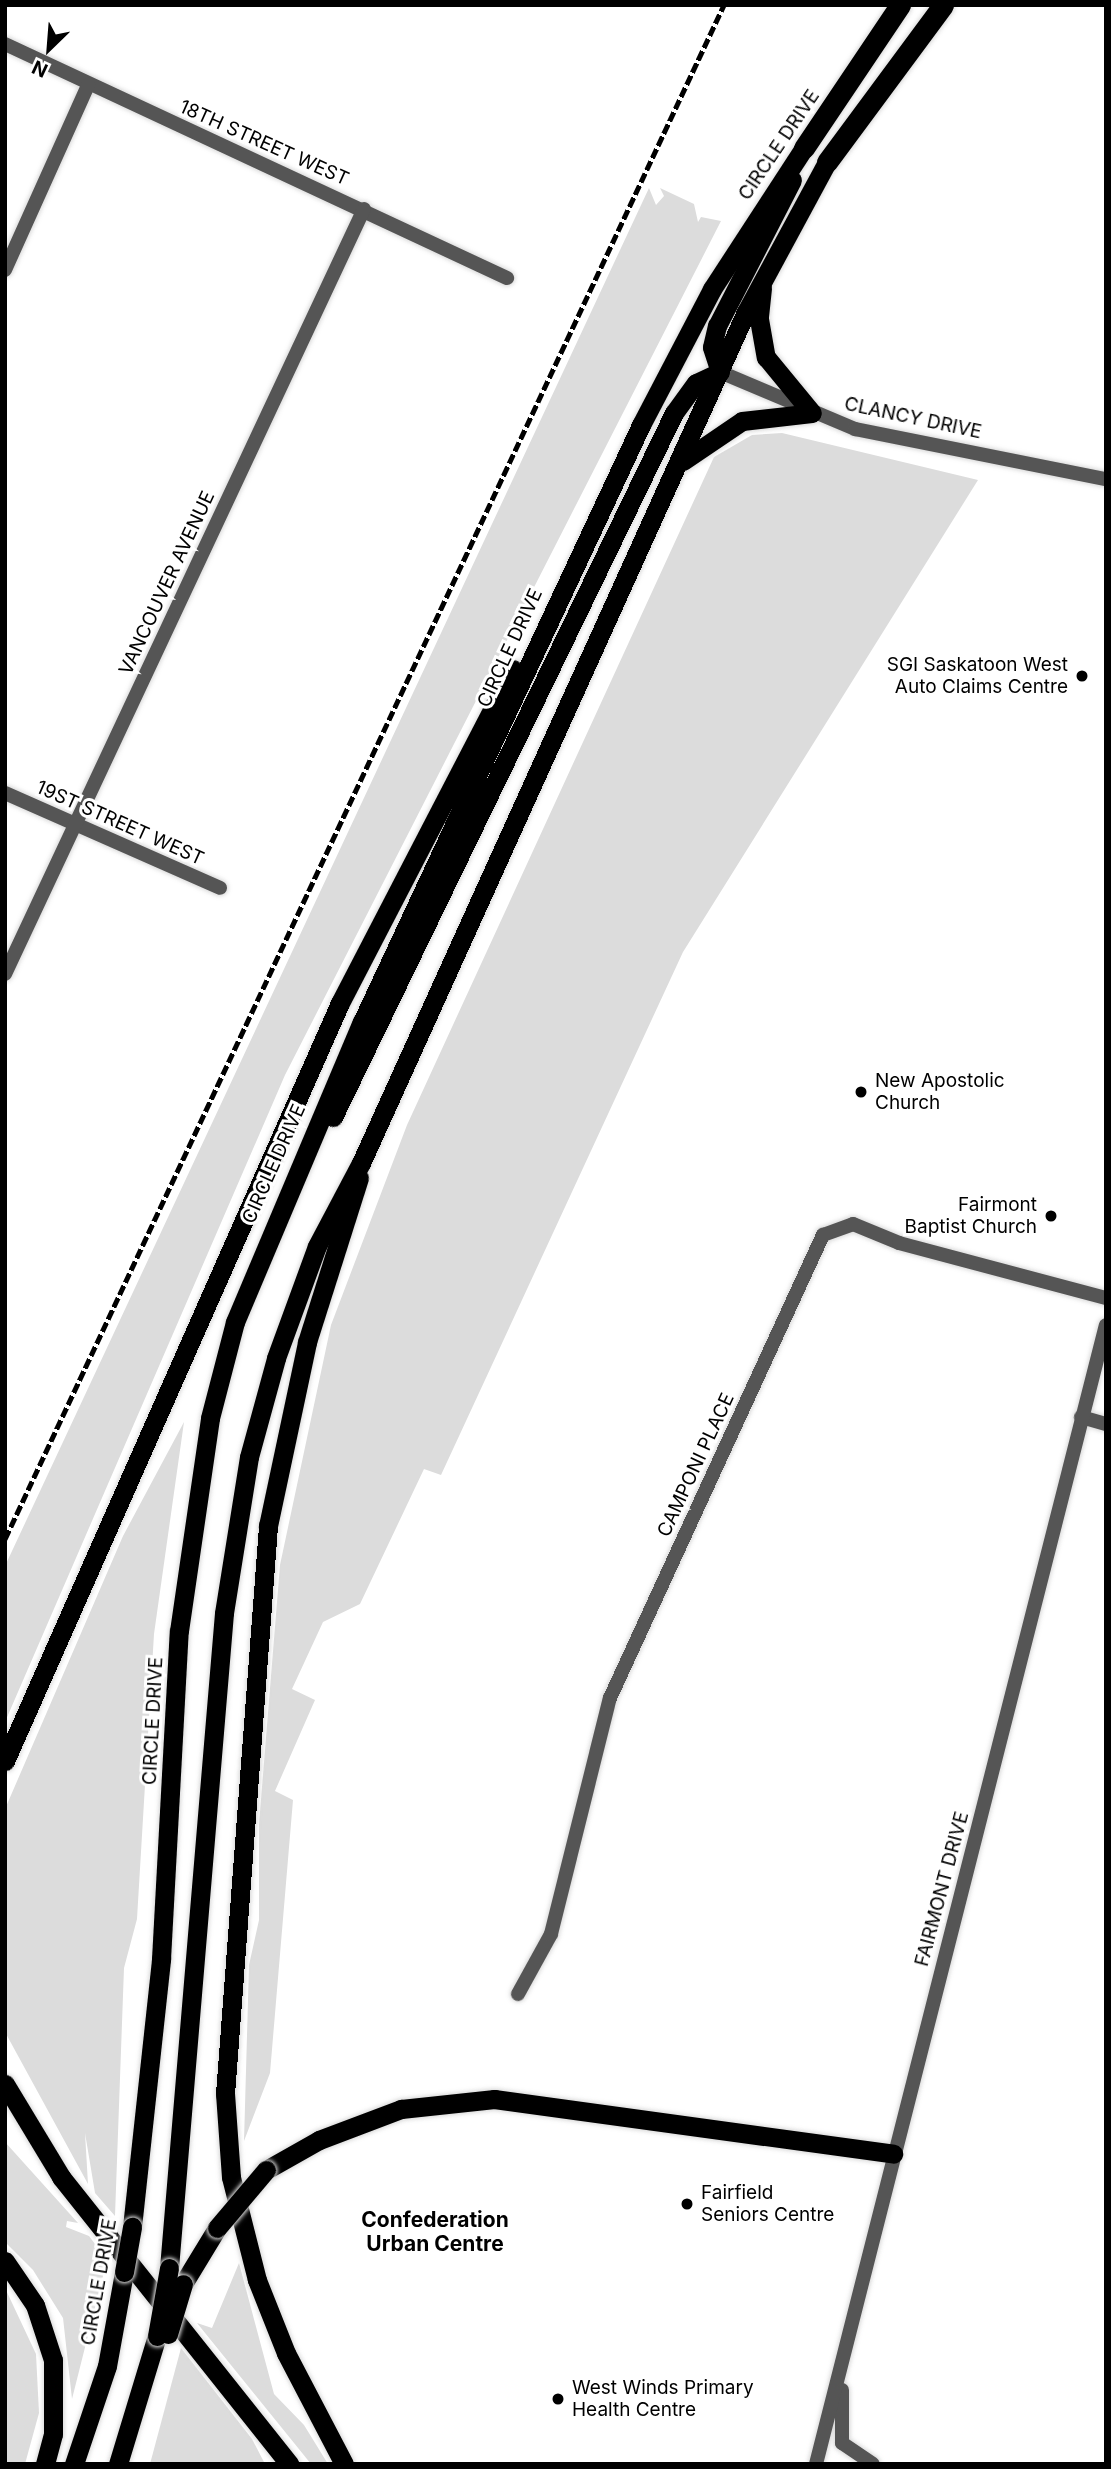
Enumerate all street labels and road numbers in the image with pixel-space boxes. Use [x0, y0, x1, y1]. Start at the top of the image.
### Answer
street label: CIRCLE DRIVE [734, 85, 824, 205]
street label: 18TH STREET WEST [176, 95, 352, 191]
street label: CLANCY DRIVE [842, 392, 984, 444]
street label: VANCOUVER AVENUE [114, 488, 220, 678]
street label: CIRCLE DRIVE [473, 585, 547, 711]
street label: 19ST STREET WEST [33, 776, 207, 870]
street label: CIRCLE DRIVE [238, 1101, 310, 1227]
street label: CAMPONI PLACE [653, 1390, 739, 1540]
street label: CIRCLE DRIVE [138, 1656, 168, 1786]
street label: FAIRMONT DRIVE [910, 1809, 974, 1969]
street label: CIRCLE DRIVE [77, 2217, 121, 2347]

